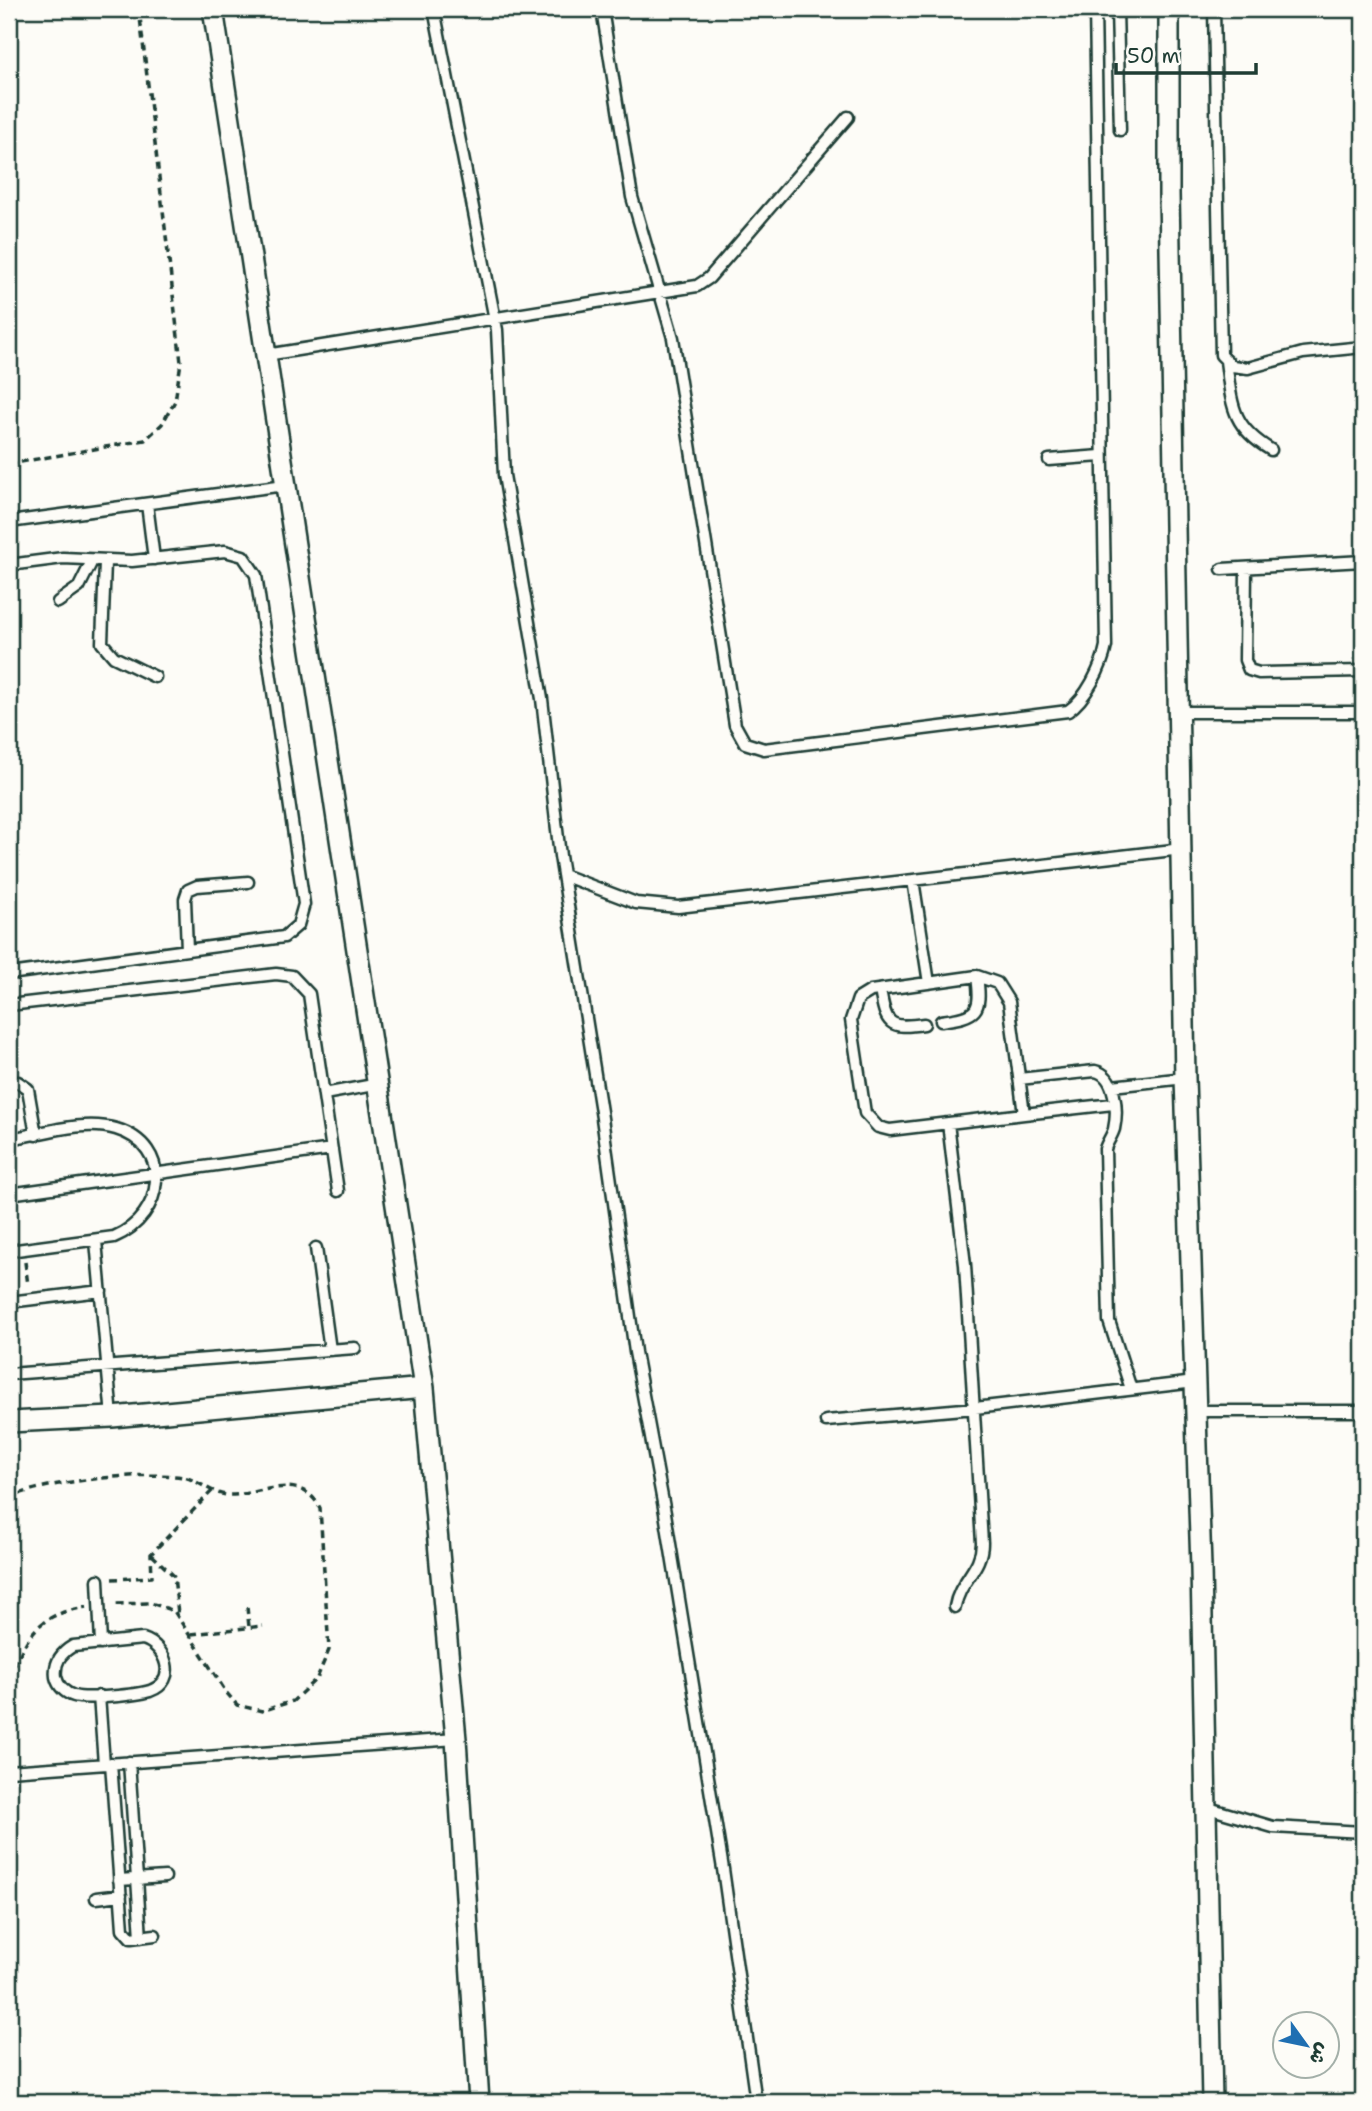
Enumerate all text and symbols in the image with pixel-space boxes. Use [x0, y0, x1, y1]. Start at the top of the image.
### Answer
scale bar [1116, 32, 1256, 76]
text: 50 m [1127, 42, 1180, 70]
north arrow [1270, 2010, 1340, 2080]
text: ش [1304, 2038, 1336, 2070]

